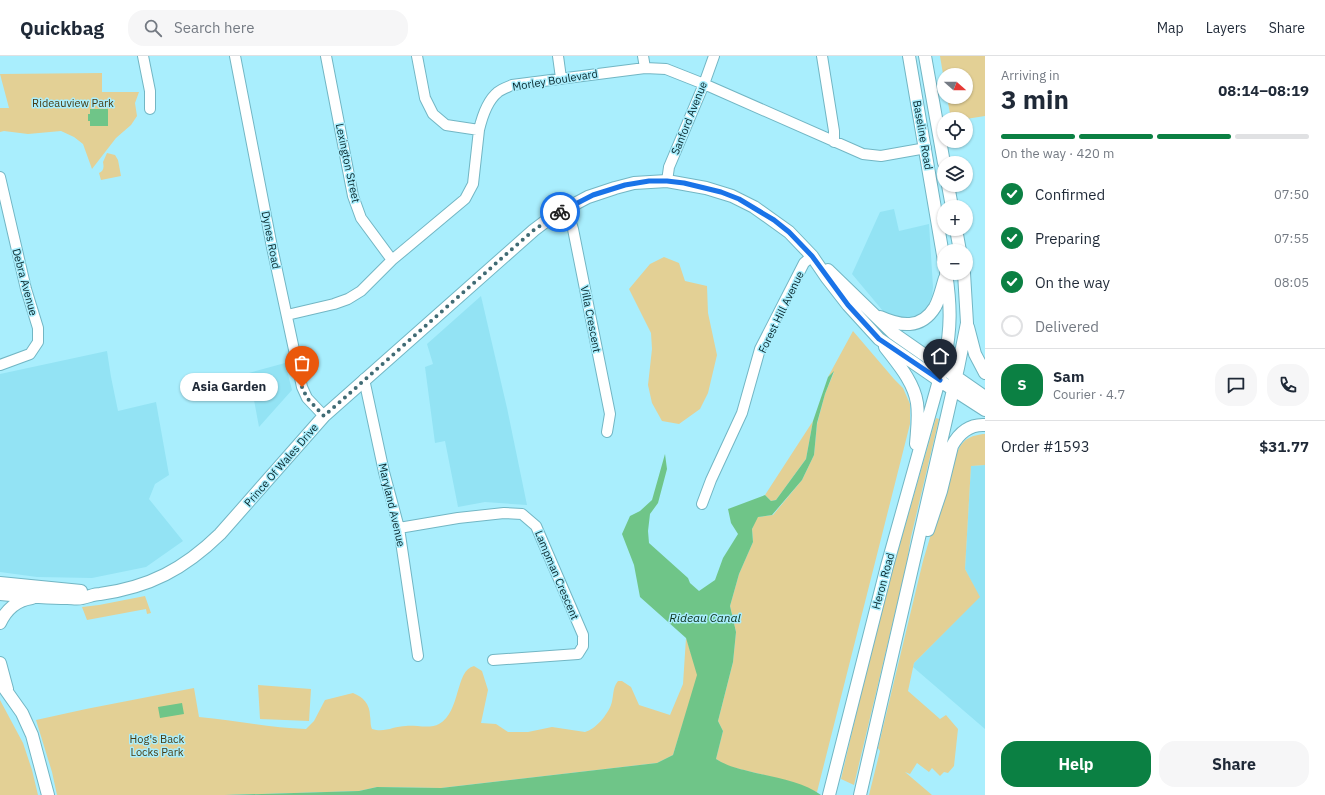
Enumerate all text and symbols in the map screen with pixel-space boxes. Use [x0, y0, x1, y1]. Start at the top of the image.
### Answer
search box [128, 10, 408, 46]
text: Quickbag [20, 16, 104, 40]
icon: search [142, 17, 164, 39]
text: Search here [174, 18, 254, 37]
text: Map [1157, 19, 1184, 37]
text: Layers [1206, 19, 1247, 37]
text: Share [1269, 19, 1305, 37]
street label: Morley Boulevard [511, 66, 599, 94]
text: Arriving in [1001, 67, 1060, 84]
north arrow [937, 68, 973, 104]
map controls [937, 68, 973, 280]
street label: Sanford Avenue [668, 79, 710, 157]
text: 08:14–08:19 [1218, 81, 1309, 100]
text: 3 min [1001, 82, 1069, 116]
park label: Rideauview Park [32, 96, 114, 110]
street label: Baseline Road [910, 99, 936, 171]
button: locate [937, 112, 973, 148]
street label: Lexington Street [333, 122, 363, 204]
text: On the way · 420 m [1001, 145, 1114, 162]
button: layers [937, 156, 973, 192]
icon: check [1001, 183, 1023, 205]
text: Confirmed [1035, 185, 1105, 204]
text: 07:50 [1274, 186, 1309, 203]
courier [540, 192, 580, 232]
button: + [937, 200, 973, 236]
icon: bike [549, 201, 571, 223]
street label: Dynes Road [259, 210, 283, 270]
icon: check [1001, 227, 1023, 249]
text: Preparing [1035, 229, 1100, 248]
text: 07:55 [1274, 230, 1309, 247]
button: − [937, 244, 973, 280]
street label: Debra Avenue [9, 247, 41, 317]
street label: Forest Hill Avenue [755, 269, 807, 355]
icon: check [1001, 271, 1023, 293]
text: On the way [1035, 273, 1110, 292]
text: 08:05 [1274, 274, 1309, 291]
street label: Villa Crescent [578, 284, 604, 354]
text: Delivered [1035, 317, 1099, 336]
pin [923, 339, 957, 380]
icon: home [929, 345, 951, 367]
pin [285, 346, 319, 387]
icon: bag [291, 352, 313, 374]
button: chat [1215, 364, 1257, 406]
button: phone [1267, 364, 1309, 406]
text: Sam [1053, 367, 1084, 386]
callout: Asia Garden [180, 373, 278, 401]
text: S [1017, 375, 1027, 394]
text: Asia Garden [192, 378, 266, 395]
text: Courier · 4.7 [1053, 386, 1125, 403]
street label: Prince Of Wales Drive [241, 421, 321, 509]
text: Order #1593 [1001, 437, 1090, 456]
text: $31.77 [1259, 437, 1309, 456]
street label: Maryland Avenue [376, 462, 408, 548]
street label: Lampman Crescent [532, 528, 582, 622]
street label: Heron Road [869, 551, 897, 611]
water label: Rideau Canal [669, 610, 742, 625]
park label: Hog's Back Locks Park [130, 732, 185, 759]
button: Help [1001, 741, 1151, 787]
button: Share [1159, 741, 1309, 787]

